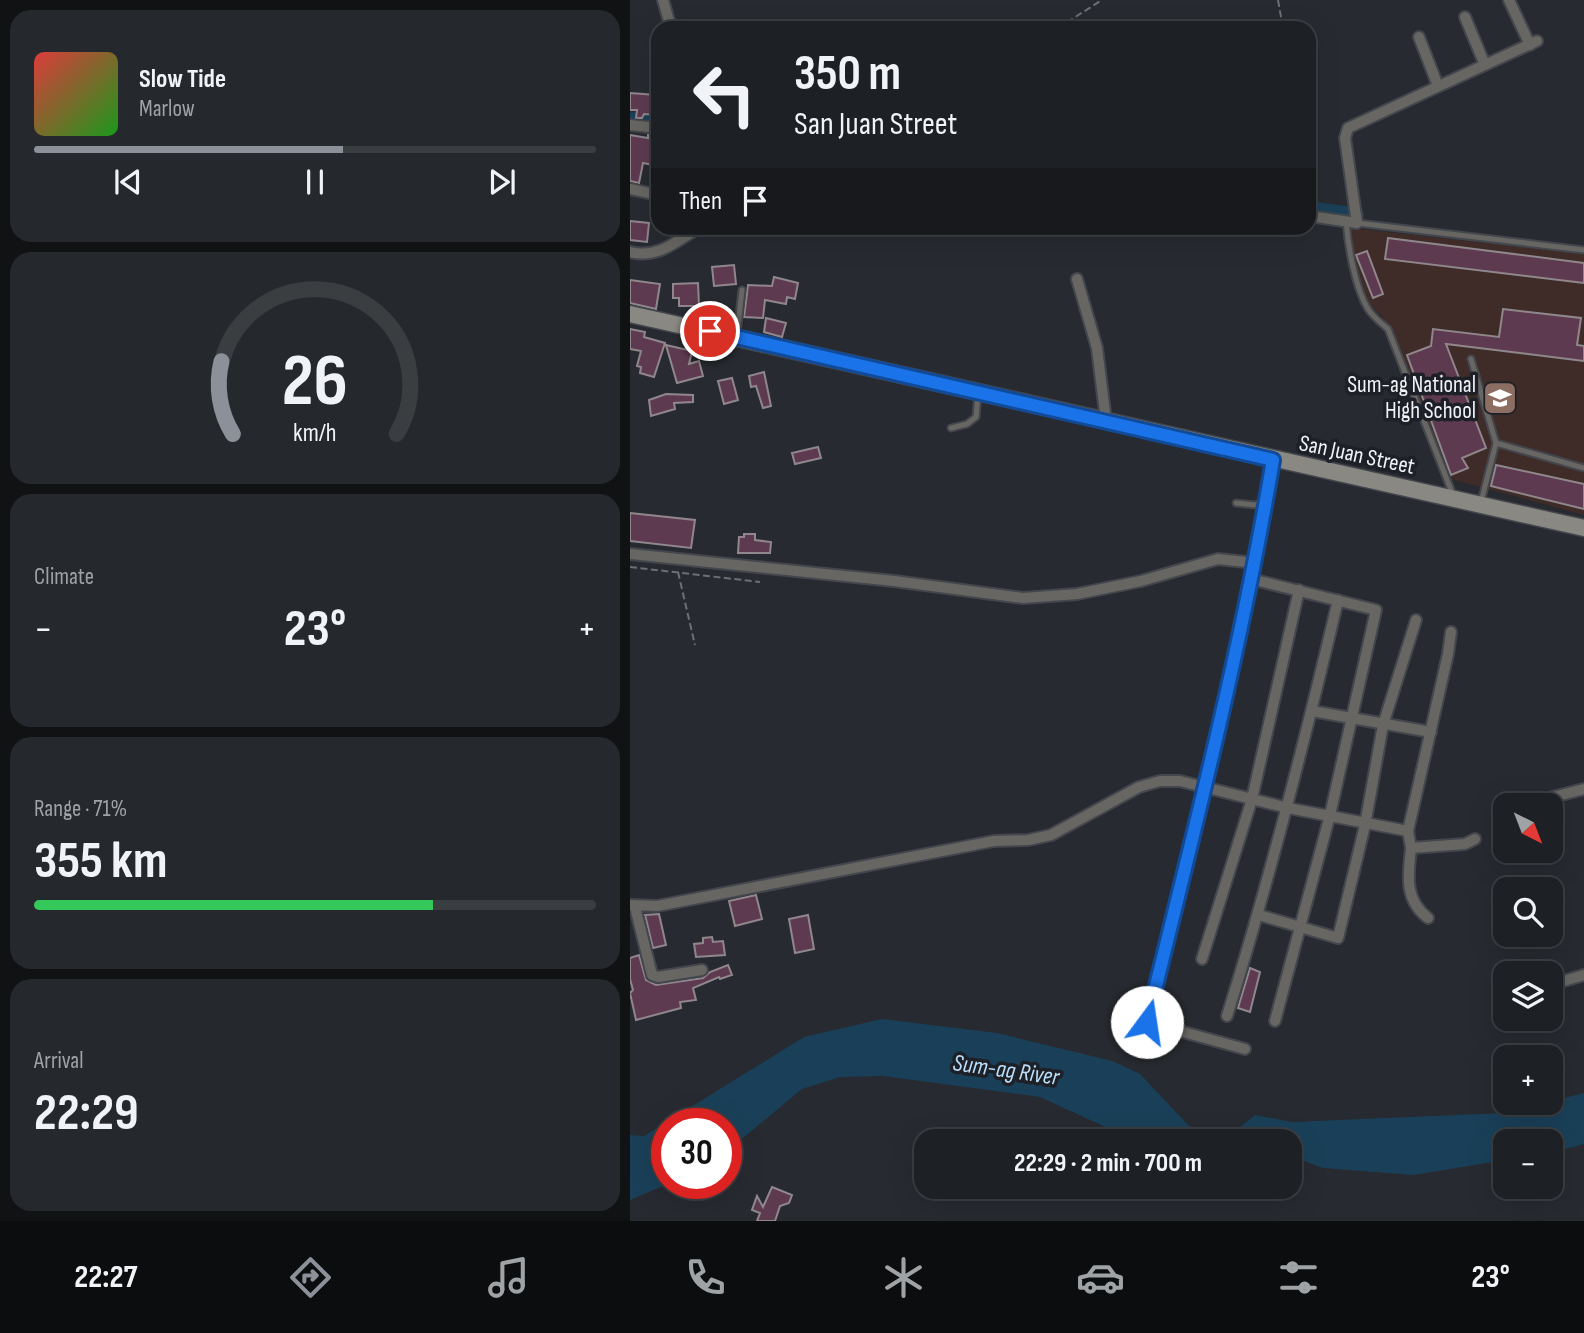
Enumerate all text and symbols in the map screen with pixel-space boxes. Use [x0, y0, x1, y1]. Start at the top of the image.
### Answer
text: 350 m [794, 45, 901, 104]
icon: left [679, 49, 770, 140]
text: Slow Tide [139, 64, 226, 95]
text: Marlow [139, 95, 195, 123]
text: San Juan Street [794, 105, 957, 144]
icon: previous [109, 163, 147, 201]
icon: pause [296, 163, 334, 201]
icon: next [483, 163, 521, 201]
icon: arrive [736, 182, 774, 220]
text: Then [679, 186, 722, 217]
pin [680, 301, 740, 361]
icon: arrive [691, 312, 729, 350]
text: 26 [282, 339, 348, 427]
place label: Sum-ag National High School [1347, 371, 1476, 425]
school or university icon: Sum-ag National High School [1481, 379, 1519, 417]
text: km/h [293, 418, 337, 449]
street label: San Juan Street [1297, 429, 1417, 481]
text: Climate [34, 563, 94, 591]
text: 23° [284, 598, 346, 661]
text: − [34, 607, 53, 652]
text: + [577, 607, 596, 652]
north arrow [1493, 793, 1563, 863]
map controls [1493, 793, 1563, 1199]
text: Range · 71% [34, 795, 127, 823]
text: 355 km [34, 830, 168, 893]
button: search [1493, 877, 1563, 947]
button: layers [1493, 961, 1563, 1031]
position arrow [1110, 985, 1184, 1059]
button: + [1493, 1045, 1563, 1115]
text: Arrival [34, 1047, 83, 1075]
water label: Sum-ag River [951, 1048, 1062, 1092]
text: 22:29 [34, 1082, 139, 1145]
speed limit sign: 30 [651, 1108, 742, 1199]
button: − [1493, 1129, 1563, 1199]
text: 22:29 · 2 min · 700 m [1014, 1148, 1202, 1179]
icon: directions [286, 1253, 335, 1302]
icon: music [484, 1253, 533, 1302]
icon: phone [681, 1253, 730, 1302]
icon: climate [879, 1253, 928, 1302]
icon: car [1076, 1253, 1125, 1302]
icon: filters [1274, 1253, 1323, 1302]
text: 22:27 [74, 1258, 137, 1297]
text: 23° [1471, 1258, 1510, 1297]

